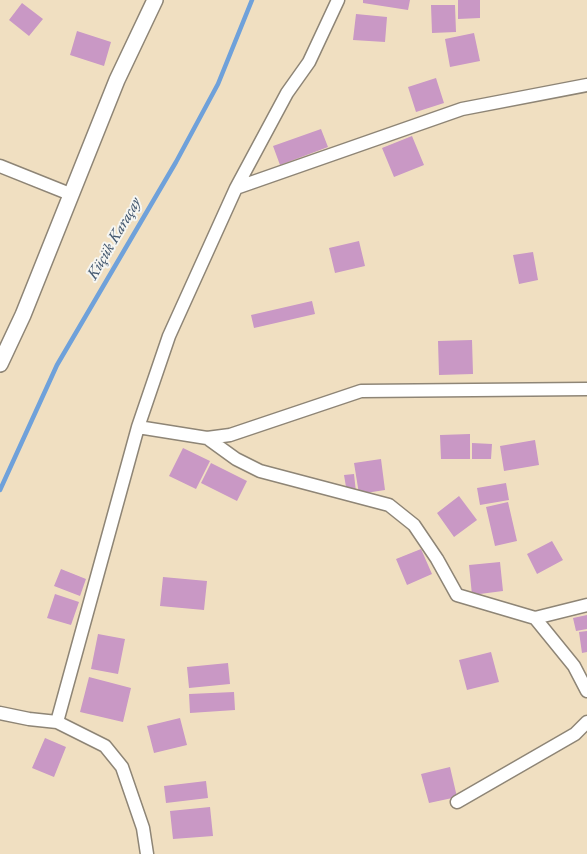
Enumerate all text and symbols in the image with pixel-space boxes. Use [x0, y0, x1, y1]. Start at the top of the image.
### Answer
water label: Küçük Karaçay [84, 195, 146, 283]

